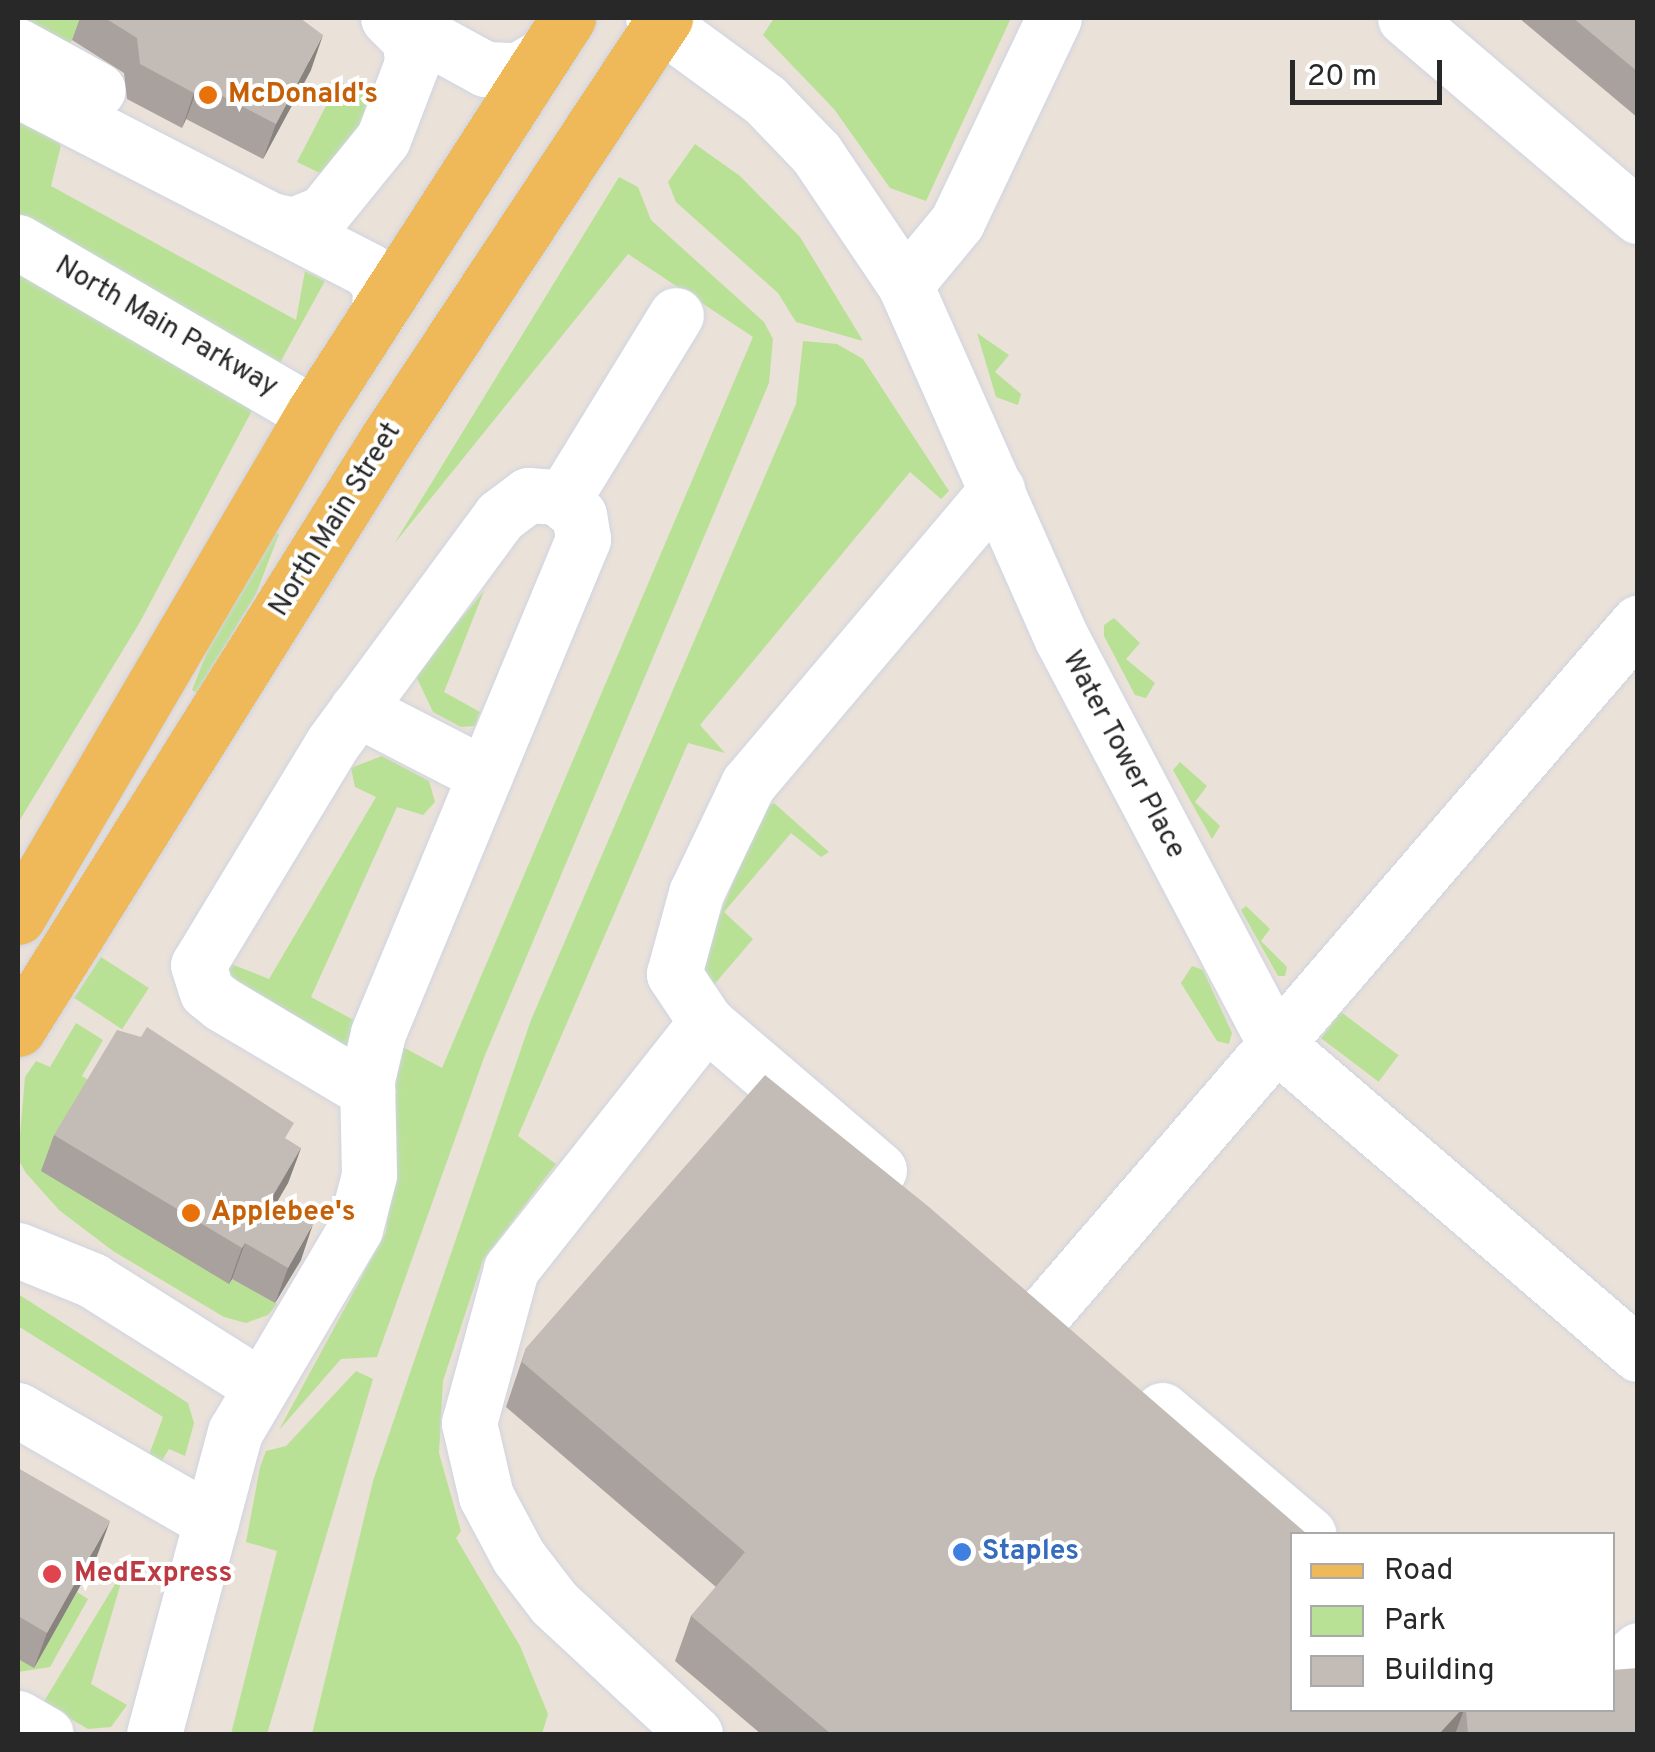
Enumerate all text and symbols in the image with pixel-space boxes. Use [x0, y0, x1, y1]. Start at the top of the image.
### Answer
scale bar [1295, 40, 1448, 102]
text: 20 m [1307, 59, 1377, 96]
place label: McDonald's [228, 78, 378, 112]
marker: McDonald's [197, 84, 219, 106]
street label: North Main Parkway [49, 250, 283, 404]
street label: North Main Street [263, 417, 409, 623]
street label: Water Tower Place [1054, 645, 1192, 865]
place label: Applebee's [211, 1196, 356, 1230]
marker: Applebee's [180, 1202, 202, 1224]
legend [1290, 1532, 1615, 1712]
place label: Staples [982, 1535, 1079, 1569]
marker: Staples [951, 1541, 973, 1563]
text: Road [1384, 1553, 1453, 1590]
place label: MedExpress [74, 1557, 232, 1591]
marker: MedExpress [39, 1561, 65, 1587]
text: Park [1384, 1603, 1446, 1640]
text: Building [1384, 1653, 1495, 1690]

